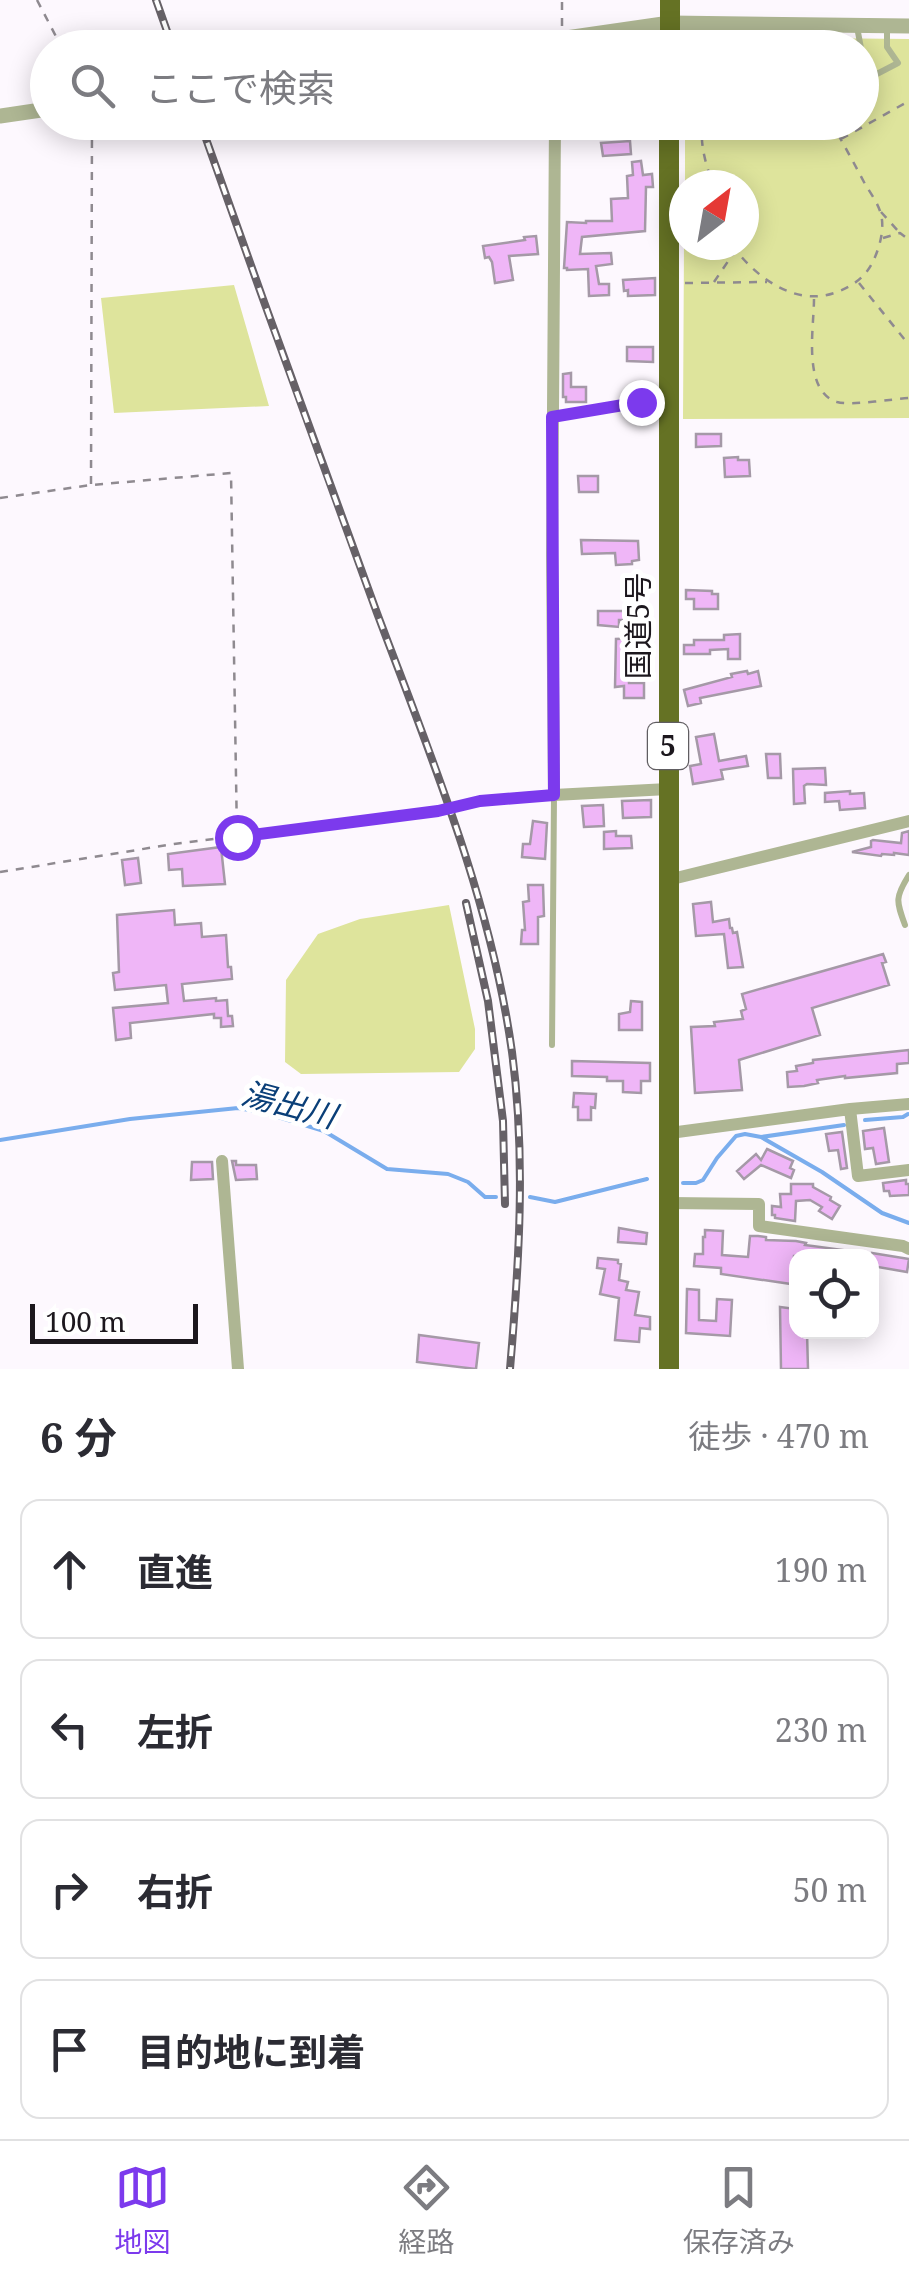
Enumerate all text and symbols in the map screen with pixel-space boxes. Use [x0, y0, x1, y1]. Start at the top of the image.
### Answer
search box [30, 30, 879, 140]
icon: search [65, 58, 120, 113]
text: ここで検索 [145, 61, 335, 113]
north arrow [669, 170, 759, 260]
route end [619, 380, 665, 426]
street label: 国道5号 [617, 573, 658, 679]
road number: 5 [648, 723, 688, 769]
route start [215, 815, 261, 861]
water label: 湯出川 [237, 1070, 344, 1138]
map controls [789, 1249, 879, 1339]
button: locate [789, 1249, 879, 1339]
scale bar [30, 1299, 198, 1344]
text: 100 m [45, 1302, 126, 1340]
text: 6 分 [40, 1408, 117, 1465]
text: 徒歩 · 470 m [688, 1414, 869, 1457]
icon: ahead [42, 1542, 97, 1597]
text: 直進 [137, 1545, 213, 1597]
text: 190 m [775, 1548, 867, 1591]
icon: left [42, 1702, 97, 1757]
text: 左折 [137, 1705, 213, 1757]
text: 230 m [775, 1708, 867, 1751]
icon: right [42, 1862, 97, 1917]
text: 右折 [137, 1865, 213, 1917]
text: 50 m [793, 1868, 867, 1911]
icon: arrive [42, 2022, 97, 2077]
text: 目的地に到着 [137, 2025, 365, 2077]
tab: 地図 [114, 2160, 170, 2260]
tab: 経路 [398, 2160, 455, 2260]
tab: 保存済み [683, 2160, 795, 2260]

